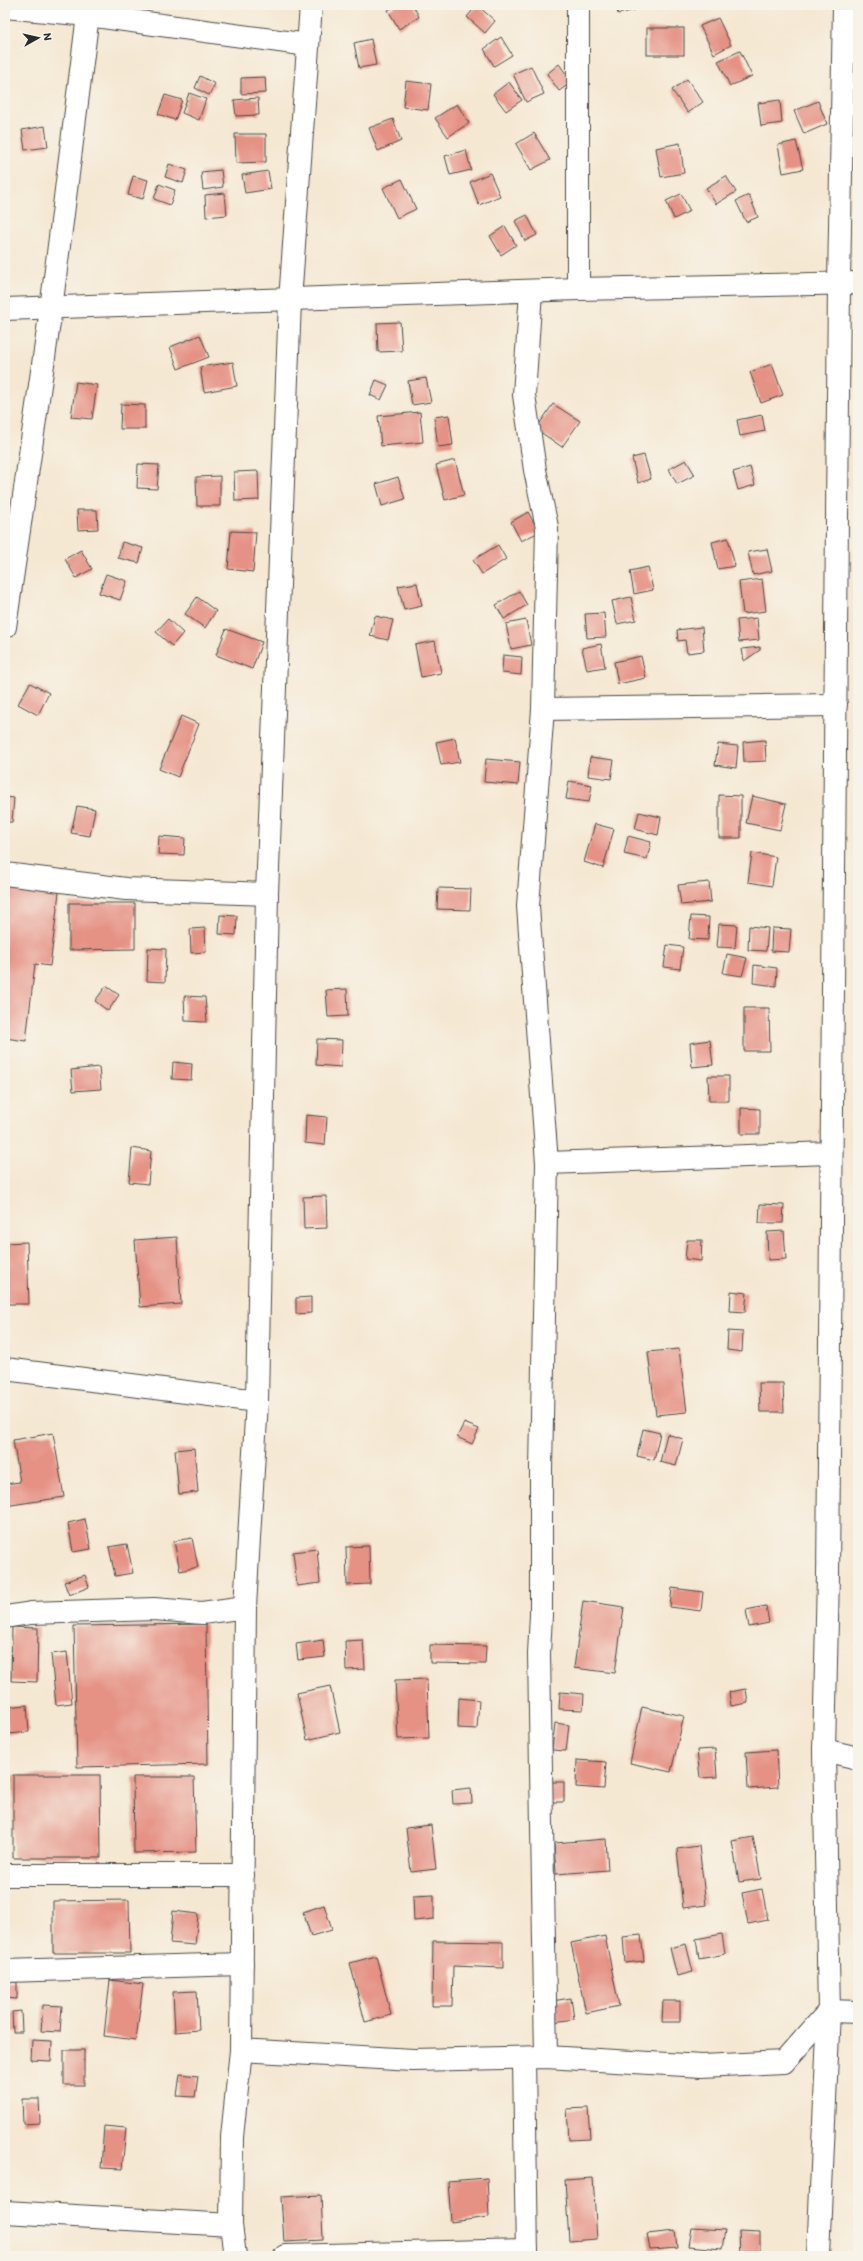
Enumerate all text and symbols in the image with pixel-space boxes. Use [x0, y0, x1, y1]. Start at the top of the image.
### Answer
north arrow [18, 18, 58, 58]
text: N [40, 32, 54, 41]

